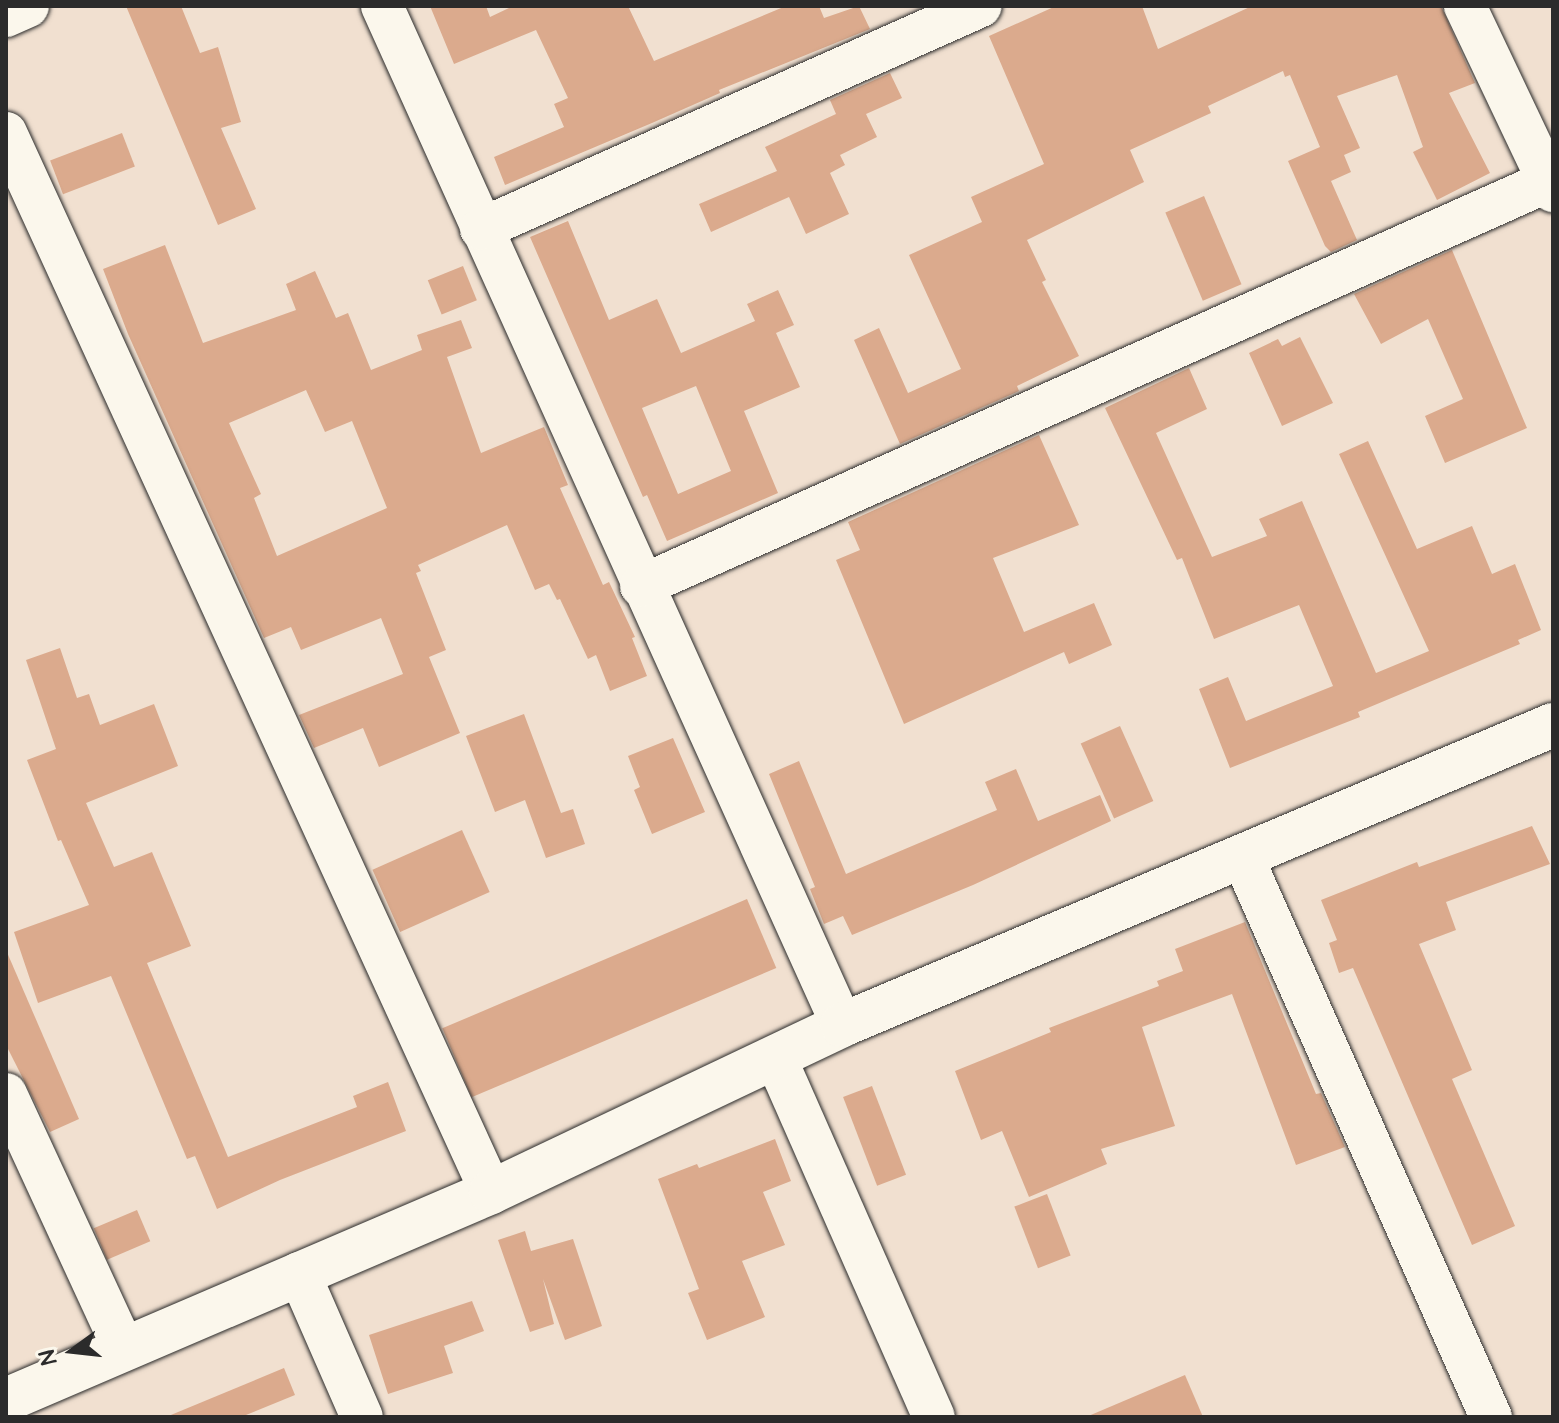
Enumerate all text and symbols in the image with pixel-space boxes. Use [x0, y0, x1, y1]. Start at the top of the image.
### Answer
north arrow [32, 1311, 112, 1391]
text: N [32, 1347, 65, 1368]

